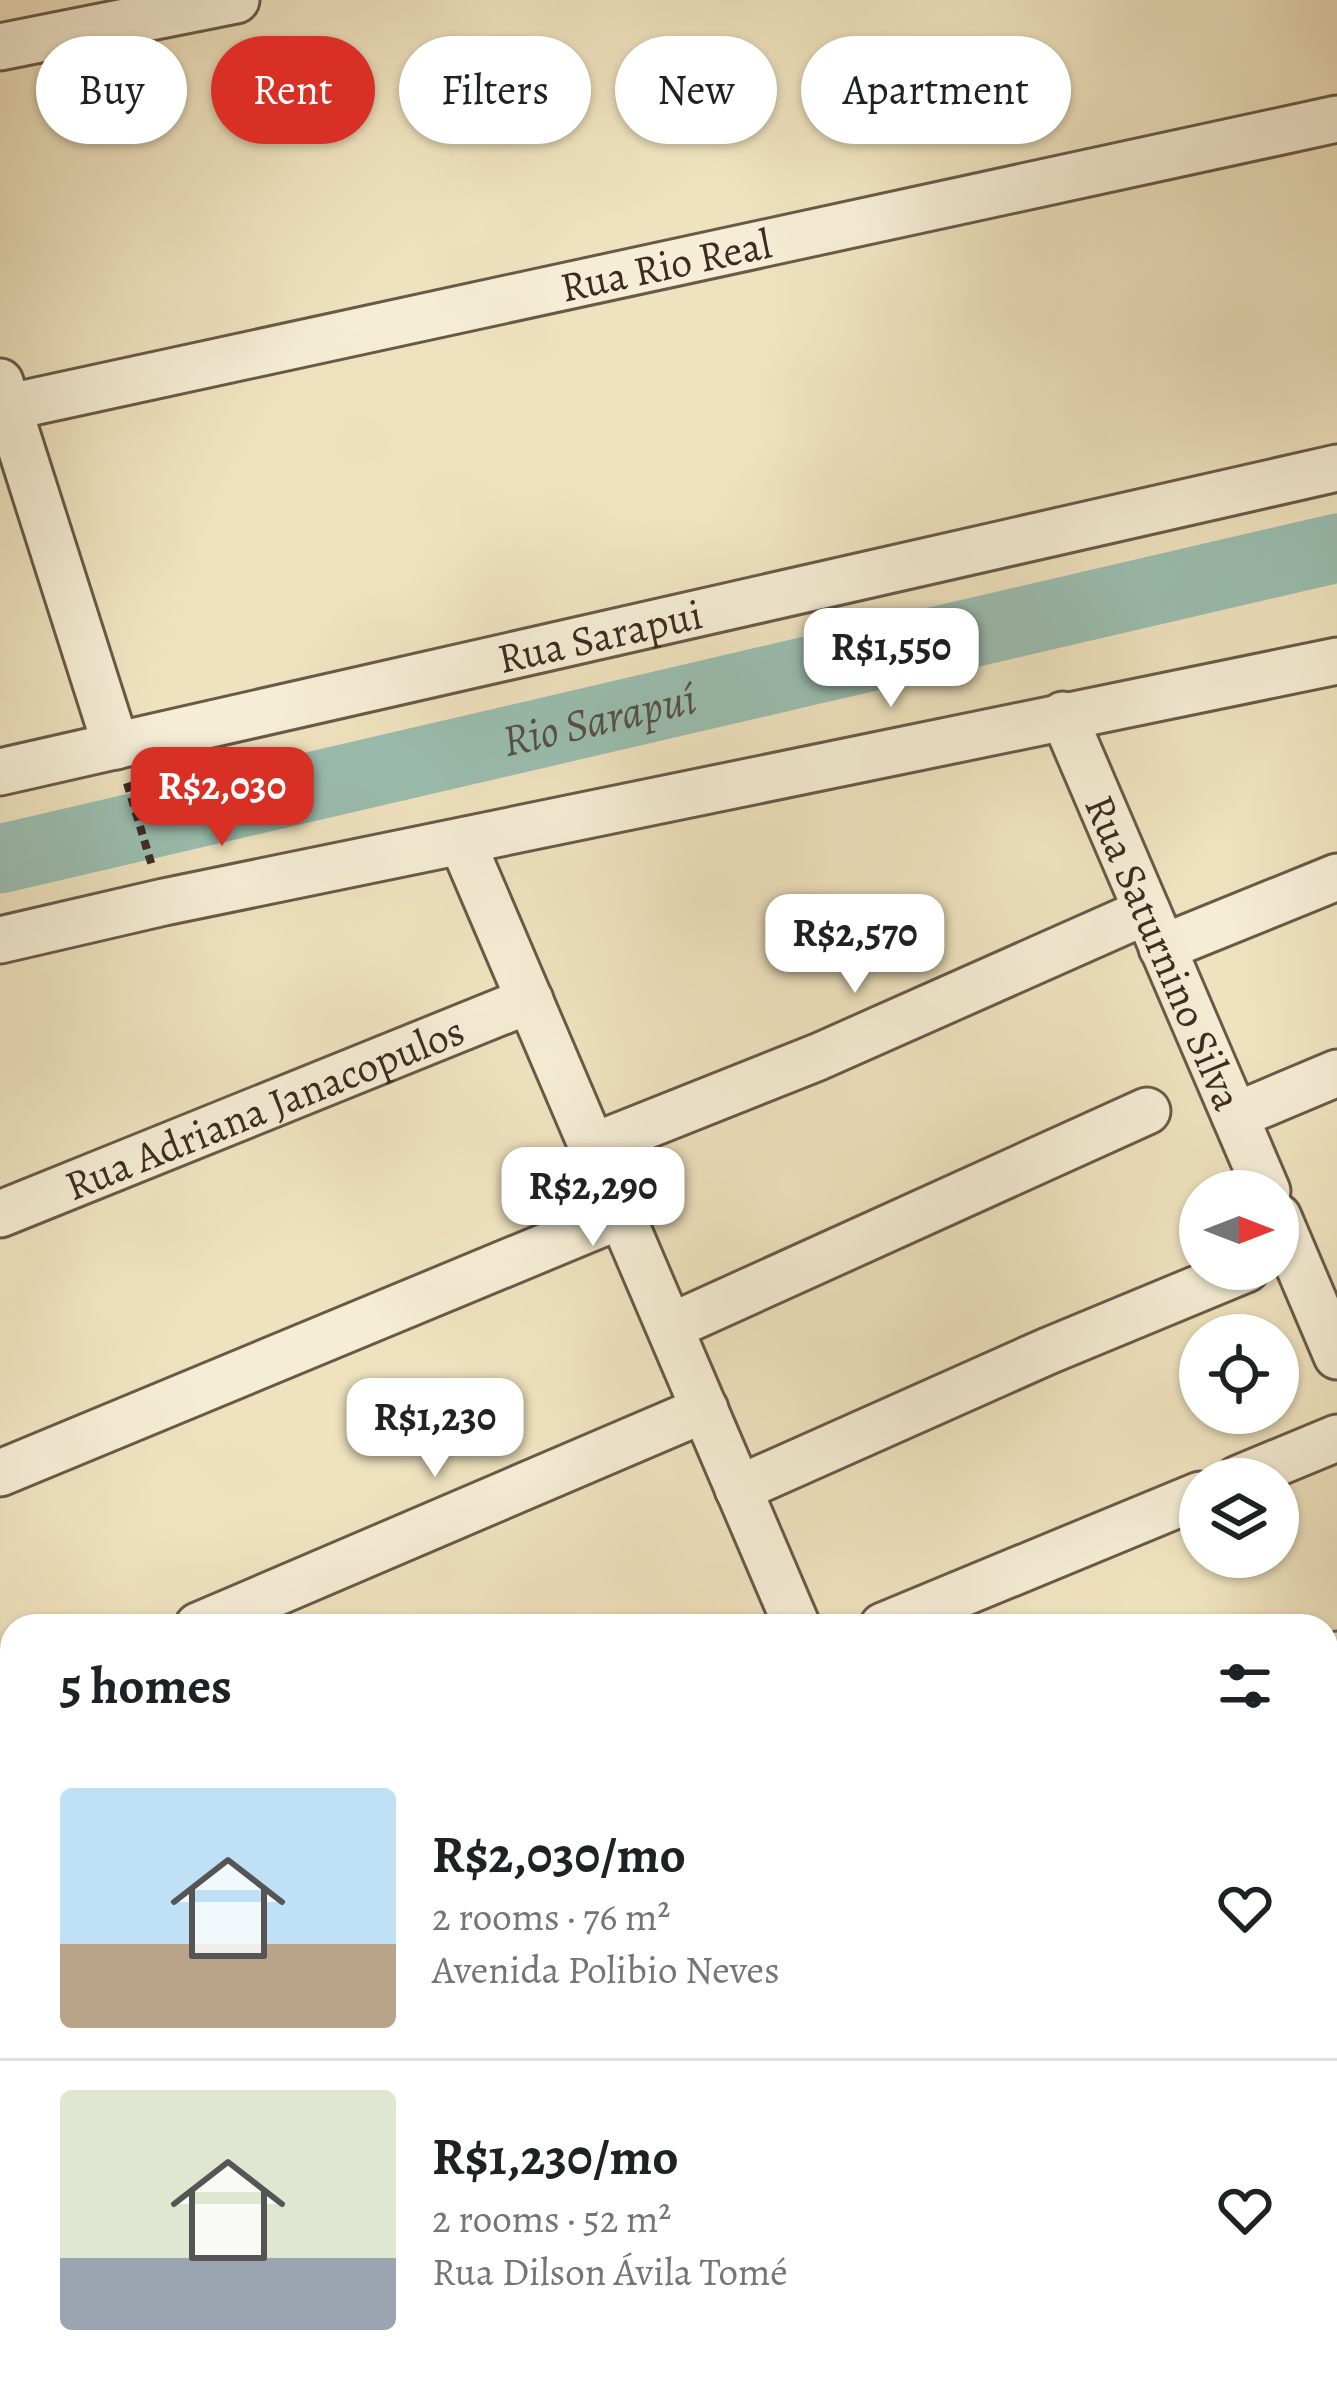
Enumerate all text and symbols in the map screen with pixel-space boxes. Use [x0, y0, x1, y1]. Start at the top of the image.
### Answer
chip: Buy [36, 36, 187, 144]
chip: Rent [211, 36, 375, 144]
chip: Filters [399, 36, 591, 144]
chip: New [615, 36, 777, 144]
chip: Apartment [801, 36, 1071, 144]
street label: Rua Rio Real [555, 214, 776, 315]
street label: Rua Sarapui [492, 585, 707, 687]
pin: R$1,550 [780, 608, 1002, 710]
text: R$1,550 [831, 620, 951, 673]
water label: Rio Sarapuí [496, 667, 703, 772]
pin: R$2,030 [111, 747, 333, 849]
text: R$2,030 [158, 759, 286, 812]
street label: Rua Saturnino Silva [1072, 786, 1257, 1119]
pin: R$2,570 [744, 894, 966, 996]
text: R$2,570 [792, 906, 918, 959]
street label: Rua Adriana Janacopulos [56, 1001, 472, 1213]
pin: R$2,290 [482, 1147, 704, 1249]
text: R$2,290 [528, 1159, 658, 1212]
north arrow [1179, 1170, 1299, 1290]
map controls [1179, 1170, 1299, 1578]
button: locate [1179, 1314, 1299, 1434]
pin: R$1,230 [324, 1378, 546, 1480]
text: R$1,230 [374, 1390, 496, 1443]
button: layers [1179, 1458, 1299, 1578]
text: 5 homes [60, 1651, 232, 1721]
icon: filters [1212, 1653, 1278, 1719]
text: R$2,030/mo [432, 1820, 686, 1890]
icon: home [156, 1836, 300, 1980]
icon: heart [1212, 1875, 1278, 1941]
text: 2 rooms · 76 m² [432, 1890, 670, 1943]
text: Avenida Polibio Neves [432, 1943, 780, 1996]
text: R$1,230/mo [432, 2122, 678, 2192]
icon: home [156, 2138, 300, 2282]
icon: heart [1212, 2177, 1278, 2243]
text: 2 rooms · 52 m² [432, 2192, 671, 2245]
text: Rua Dilson Ávila Tomé [432, 2245, 788, 2298]

